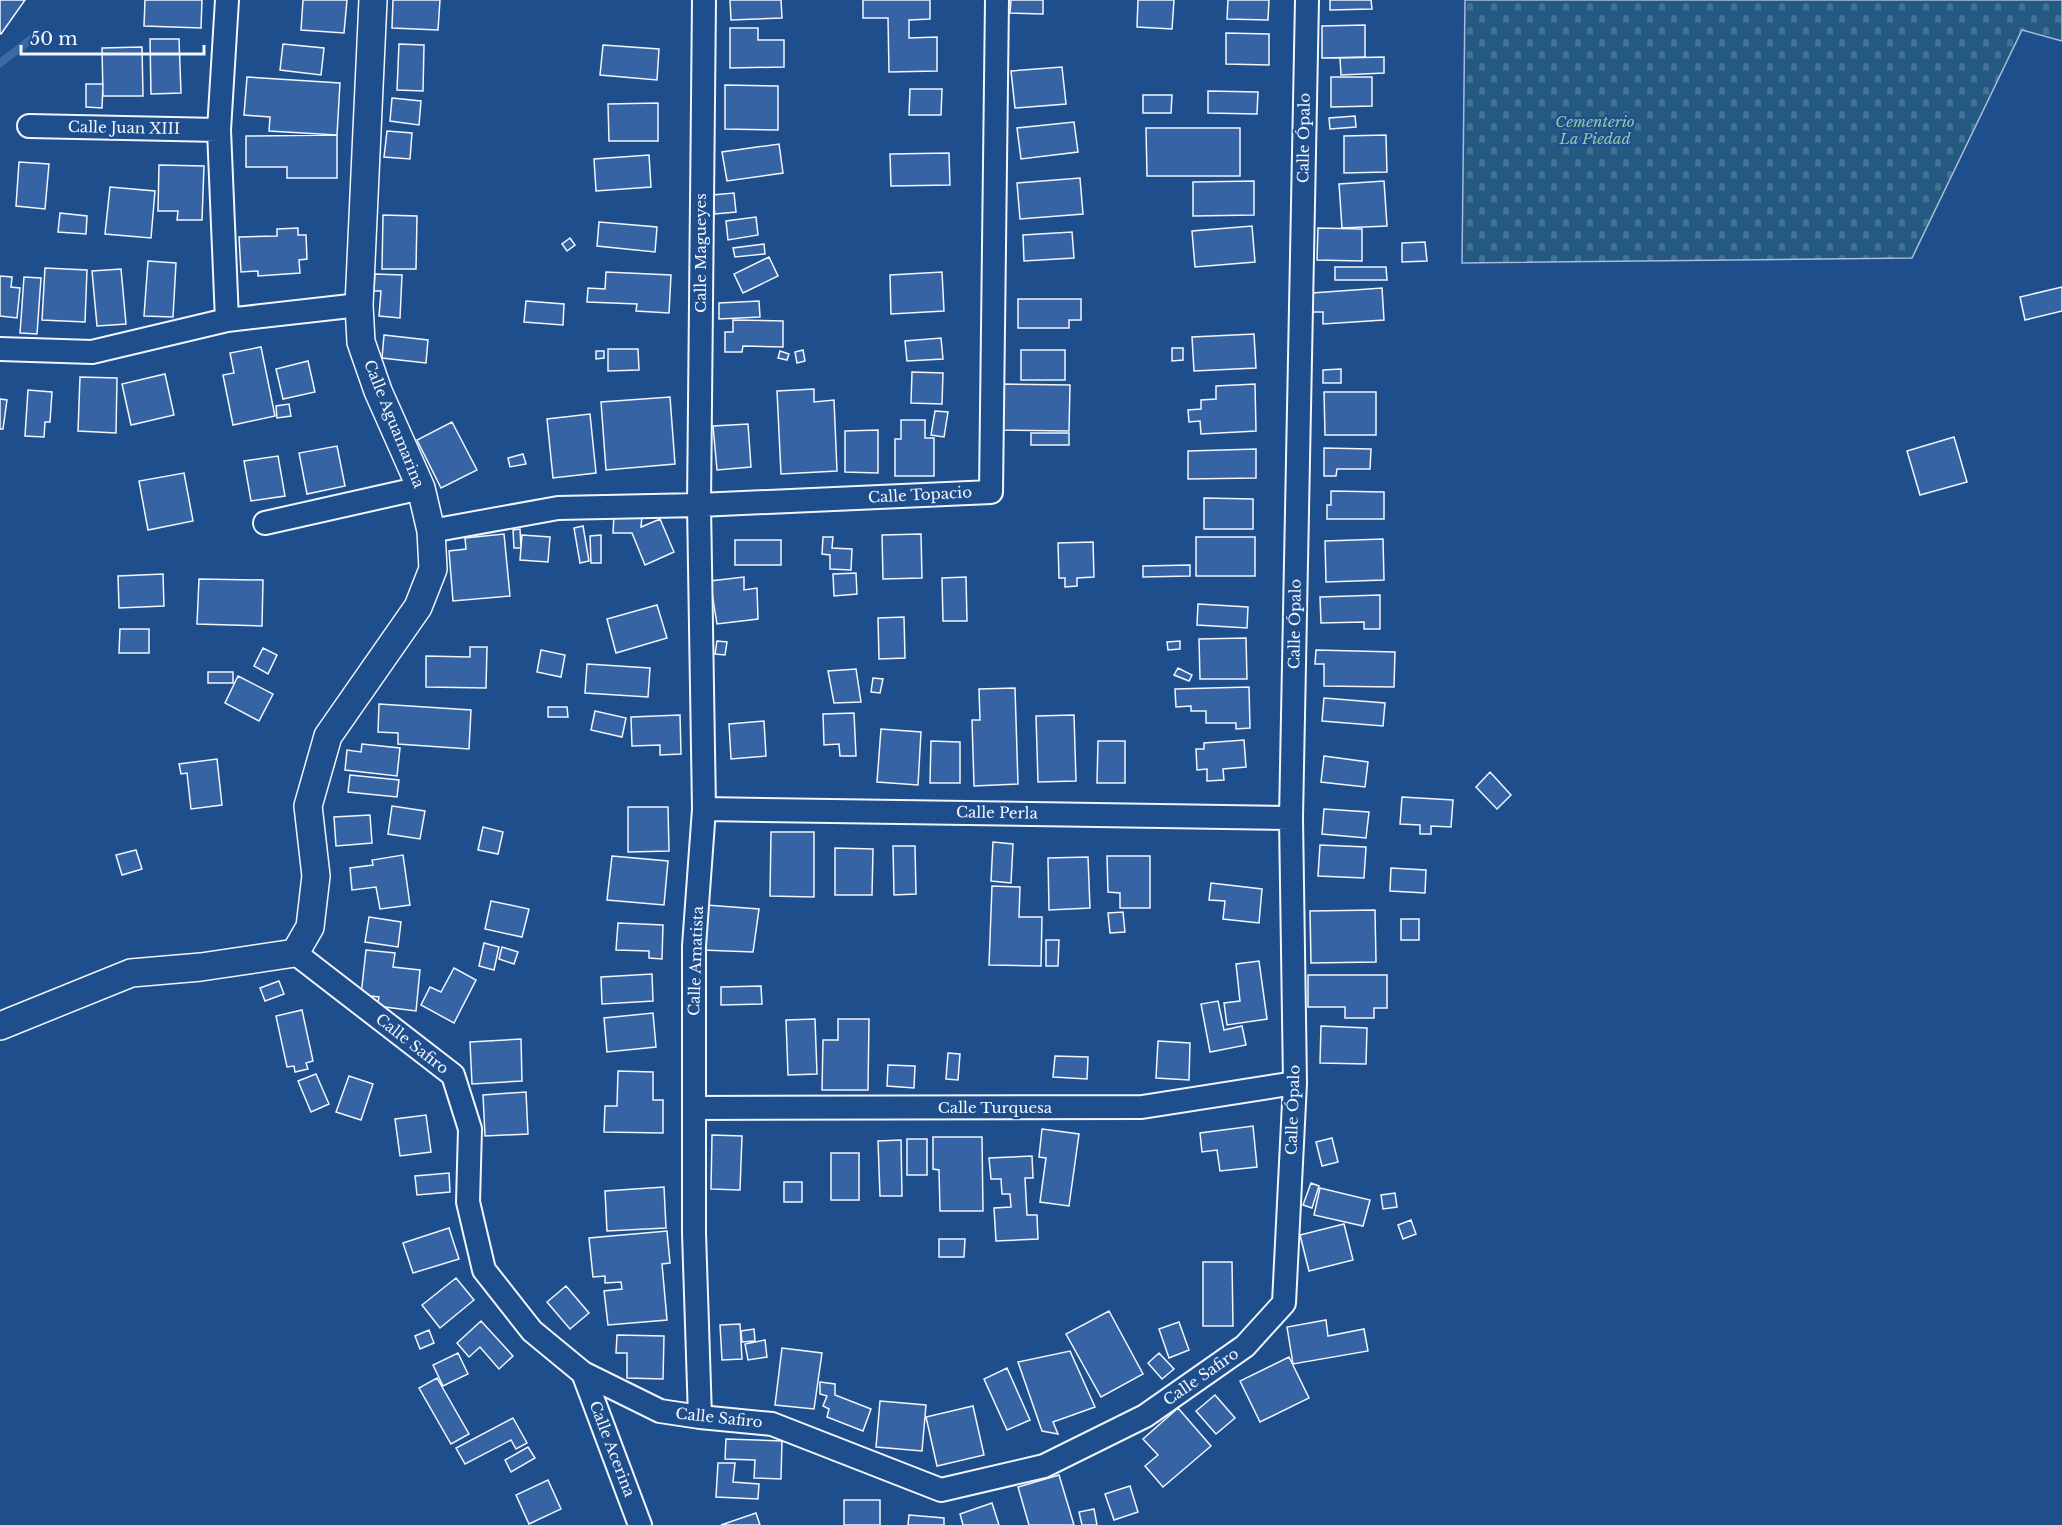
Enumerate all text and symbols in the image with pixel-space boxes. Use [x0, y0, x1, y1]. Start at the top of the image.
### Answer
scale bar [21, 18, 204, 56]
text: 50 m [30, 28, 78, 50]
street label: Calle Ópalo [1293, 92, 1314, 183]
park label: Cementerio La Piedad [1555, 112, 1635, 148]
street label: Calle Juan XIII [68, 117, 180, 138]
street label: Calle Magueyes [691, 193, 710, 313]
street label: Calle Aguamarina [360, 357, 429, 491]
street label: Calle Topacio [867, 482, 973, 507]
street label: Calle Ópalo [1284, 578, 1305, 669]
street label: Calle Perla [956, 802, 1039, 823]
street label: Calle Amatista [684, 905, 707, 1016]
street label: Calle Safiro [372, 1009, 453, 1078]
street label: Calle Ópalo [1281, 1064, 1304, 1155]
street label: Calle Turquesa [938, 1098, 1053, 1117]
street label: Calle Safiro [1159, 1344, 1242, 1409]
street label: Calle Acerina [585, 1398, 640, 1500]
street label: Calle Safiro [675, 1403, 764, 1432]

